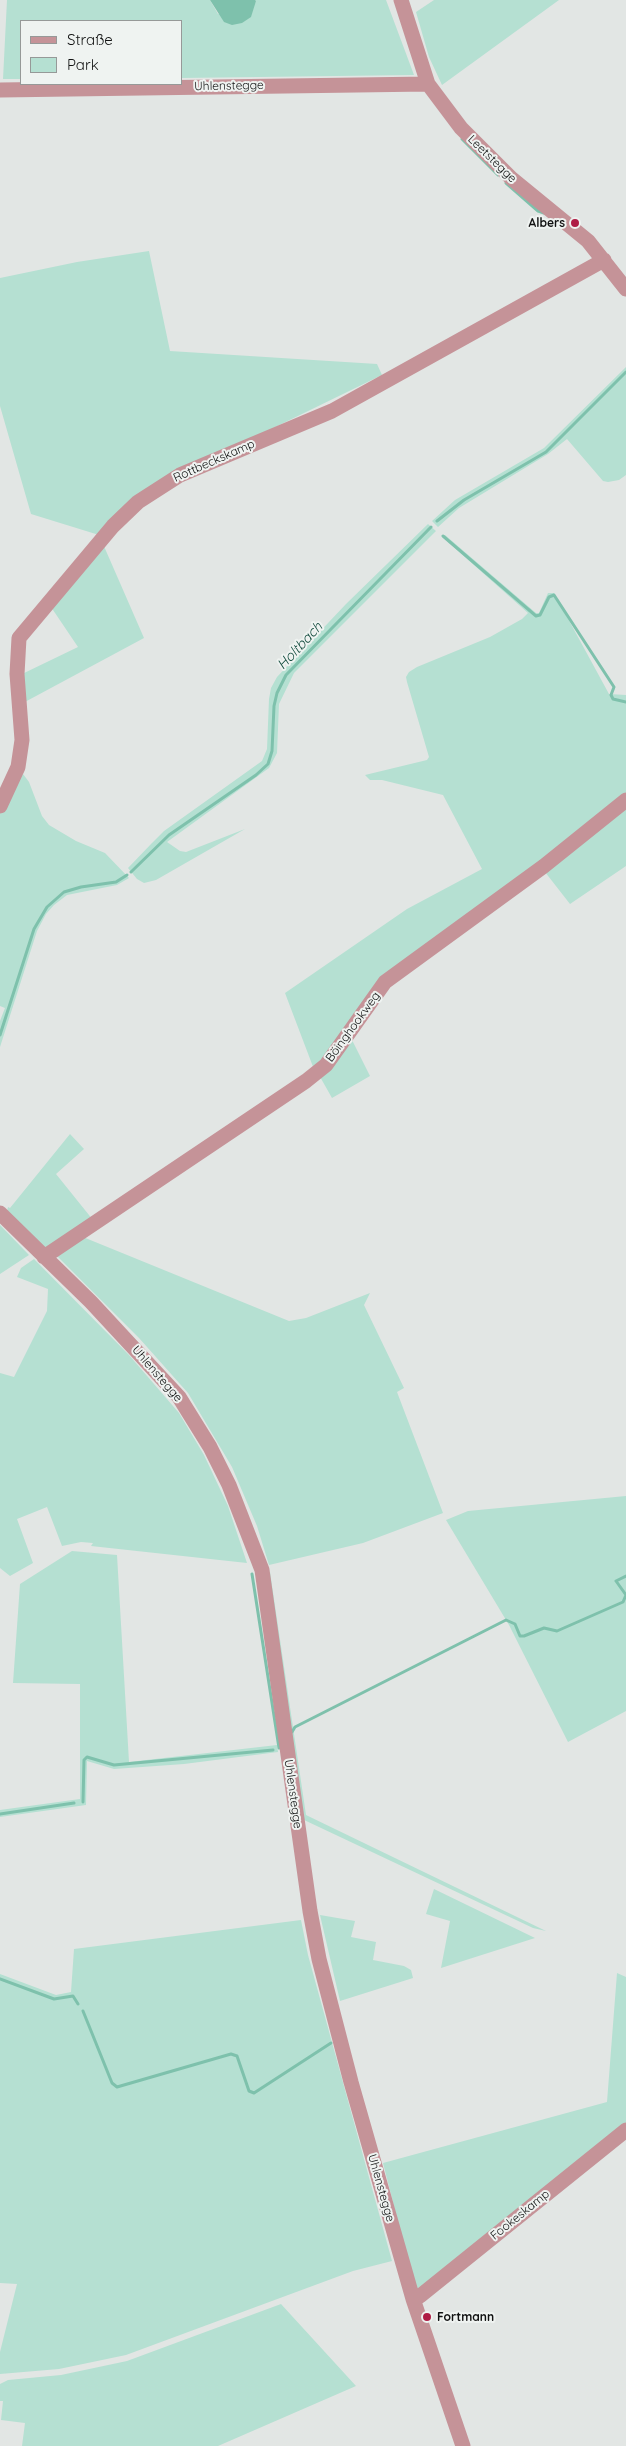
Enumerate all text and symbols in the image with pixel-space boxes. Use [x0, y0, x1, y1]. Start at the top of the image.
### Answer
legend [20, 20, 182, 85]
text: Straße [67, 30, 113, 49]
text: Park [67, 55, 99, 74]
street label: Uhlenstegge [194, 78, 264, 94]
street label: Leetstegge [465, 132, 519, 186]
place label: Albers [528, 216, 565, 230]
marker: Albers [569, 217, 581, 229]
street label: Rottbeckskamp [171, 437, 257, 485]
water label: Holtbach [274, 619, 326, 673]
street label: Böinghookweg [323, 989, 383, 1065]
street label: Uhlenstegge [129, 1343, 185, 1405]
street label: Uhlenstegge [281, 1759, 305, 1829]
street label: Uhlenstegge [364, 2153, 398, 2223]
street label: Fookeskamp [488, 2187, 552, 2243]
place label: Fortmann [437, 2310, 494, 2324]
marker: Fortmann [421, 2311, 433, 2323]

